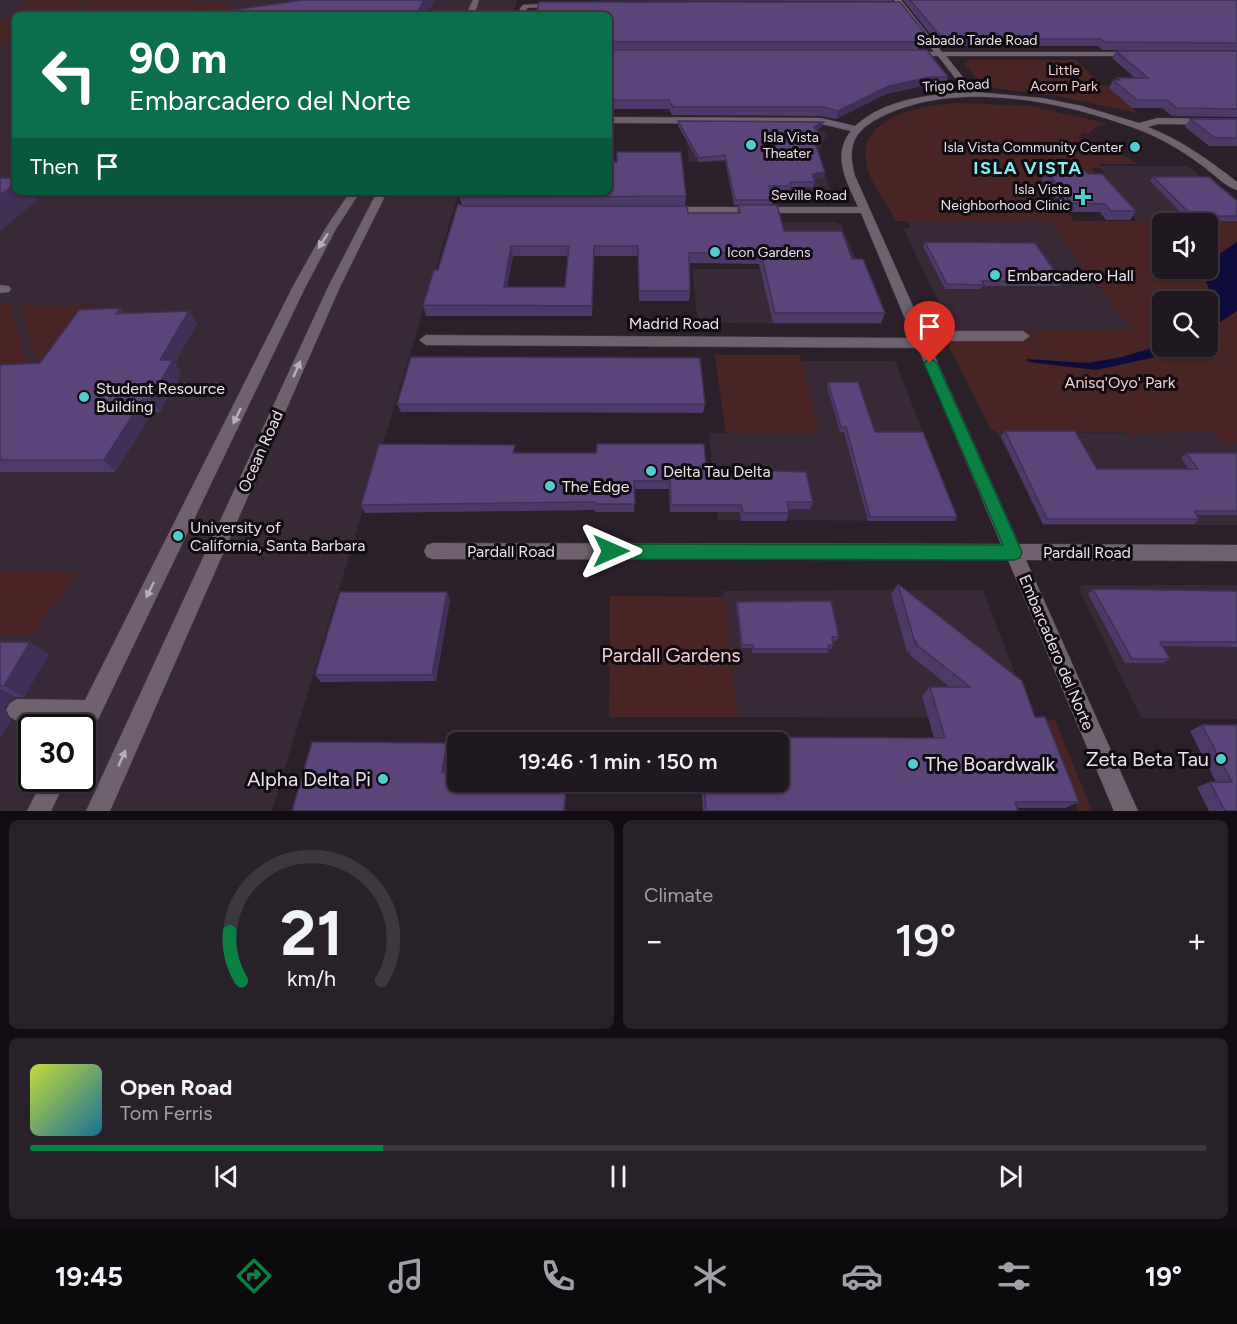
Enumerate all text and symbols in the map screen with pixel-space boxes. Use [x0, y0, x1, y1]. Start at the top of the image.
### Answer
street label: Sabado Tarde Road [916, 32, 1038, 49]
text: 90 m [129, 33, 227, 84]
icon: left [30, 36, 108, 114]
park label: Little Acorn Park [1030, 62, 1098, 95]
street label: Trigo Road [922, 75, 990, 96]
text: Embarcadero del Norte [129, 84, 411, 117]
place label: Isla Vista Theater [763, 129, 819, 162]
marker: Isla Vista Theater [744, 138, 758, 152]
place label: Isla Vista Community Center [943, 139, 1123, 156]
marker: Isla Vista Community Center [1128, 140, 1142, 154]
icon: arrive [91, 150, 124, 183]
text: Then [30, 153, 79, 180]
district label: ISLA VISTA [973, 157, 1083, 179]
place label: Isla Vista Neighborhood Clinic [940, 181, 1070, 214]
street label: Seville Road [771, 187, 847, 204]
marker: Isla Vista Neighborhood Clinic [1074, 188, 1092, 206]
map controls [1152, 213, 1218, 357]
button: sound [1152, 213, 1218, 279]
one-way arrow [317, 233, 328, 249]
place label: Icon Gardens [727, 244, 810, 261]
marker: Icon Gardens [708, 245, 722, 259]
place label: Embarcadero Hall [1007, 266, 1134, 285]
marker: Embarcadero Hall [988, 268, 1002, 282]
button: search [1152, 291, 1218, 357]
pin [904, 301, 955, 363]
icon: arrive [913, 310, 946, 343]
street label: Madrid Road [629, 314, 719, 333]
one-way arrow [293, 361, 302, 378]
park label: Anisq'Oyo' Park [1065, 373, 1176, 392]
place label: Student Resource Building [96, 379, 225, 416]
marker: Student Resource Building [77, 390, 91, 404]
one-way arrow [232, 407, 242, 424]
street label: Ocean Road [234, 407, 287, 495]
place label: Delta Tau Delta [663, 462, 771, 481]
marker: Delta Tau Delta [644, 464, 658, 478]
place label: The Edge [562, 477, 630, 496]
marker: The Edge [543, 479, 557, 493]
place label: University of California, Santa Barbara [190, 518, 365, 555]
position arrow [579, 519, 643, 583]
marker: University of California, Santa Barbara [171, 529, 185, 543]
street label: Pardall Road [467, 542, 555, 561]
street label: Pardall Road [1043, 543, 1131, 562]
street label: Embarcadero del Norte [1015, 572, 1098, 733]
one-way arrow [146, 582, 155, 599]
park label: Pardall Gardens [601, 643, 741, 667]
speed limit sign: 30 [18, 714, 96, 792]
place label: Zeta Beta Tau [1086, 747, 1209, 771]
text: 19:46 · 1 min · 150 m [519, 748, 717, 775]
one-way arrow [118, 749, 127, 766]
place label: The Boardwalk [925, 752, 1056, 776]
marker: Zeta Beta Tau [1214, 752, 1228, 766]
marker: The Boardwalk [906, 757, 920, 771]
place label: Alpha Delta Pi [247, 767, 371, 791]
marker: Alpha Delta Pi [376, 772, 390, 786]
text: Climate [644, 883, 713, 907]
text: 21 [280, 896, 343, 971]
text: 19° [895, 913, 956, 967]
text: − [644, 921, 665, 960]
text: + [1186, 921, 1207, 960]
text: km/h [287, 967, 336, 992]
text: Open Road [120, 1074, 232, 1101]
text: Tom Ferris [120, 1101, 213, 1125]
icon: previous [210, 1160, 243, 1193]
icon: pause [602, 1160, 635, 1193]
icon: next [994, 1160, 1027, 1193]
icon: directions [233, 1255, 275, 1297]
icon: music [385, 1255, 427, 1297]
icon: phone [537, 1255, 579, 1297]
icon: climate [689, 1255, 731, 1297]
icon: car [841, 1255, 883, 1297]
icon: filters [993, 1255, 1035, 1297]
text: 19:45 [55, 1260, 123, 1293]
text: 19° [1145, 1260, 1182, 1293]

